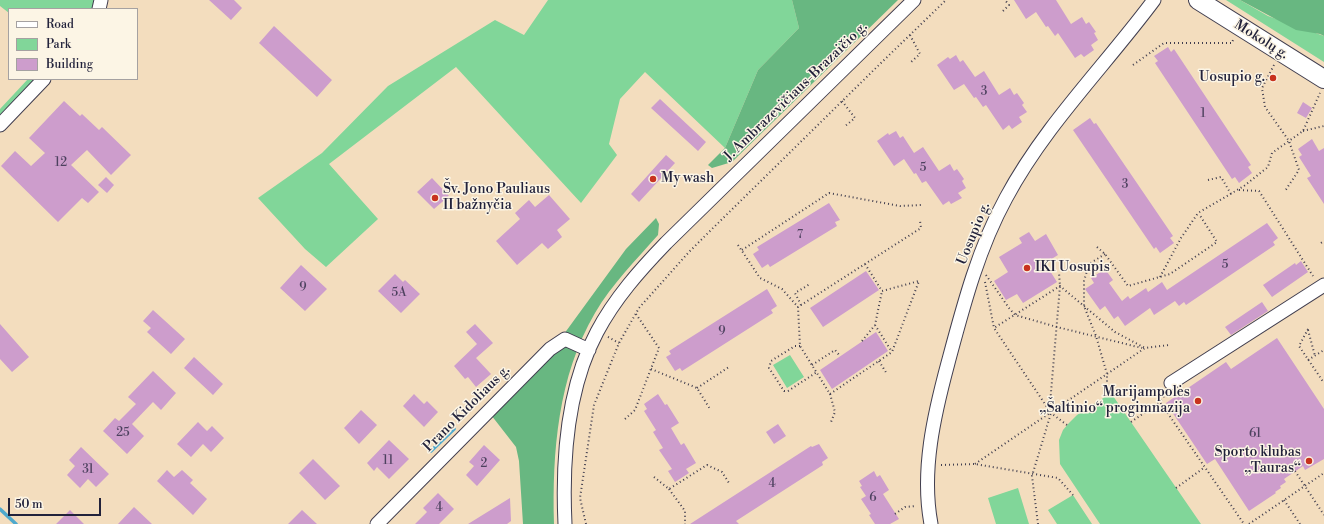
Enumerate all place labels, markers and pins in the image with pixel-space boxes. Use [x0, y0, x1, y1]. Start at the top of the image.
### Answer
place label: Uosupio g. [1199, 70, 1265, 86]
marker: Uosupio g. [1268, 73, 1278, 83]
place label: My wash [661, 171, 714, 187]
marker: My wash [648, 174, 658, 184]
place label: Šv. Jono Pauliaus II bažnyčia [443, 182, 550, 214]
marker: Šv. Jono Pauliaus II bažnyčia [430, 193, 440, 203]
place label: IKI Uosupis [1035, 260, 1110, 276]
marker: IKI Uosupis [1022, 263, 1032, 273]
place label: Marijampolės „Šaltinio“ progimnazija [1039, 385, 1190, 418]
marker: Marijampolės „Šaltinio“ progimnazija [1193, 396, 1203, 406]
place label: Sporto klubas „Tauras“ [1214, 445, 1301, 478]
marker: Sporto klubas „Tauras“ [1304, 456, 1314, 466]

